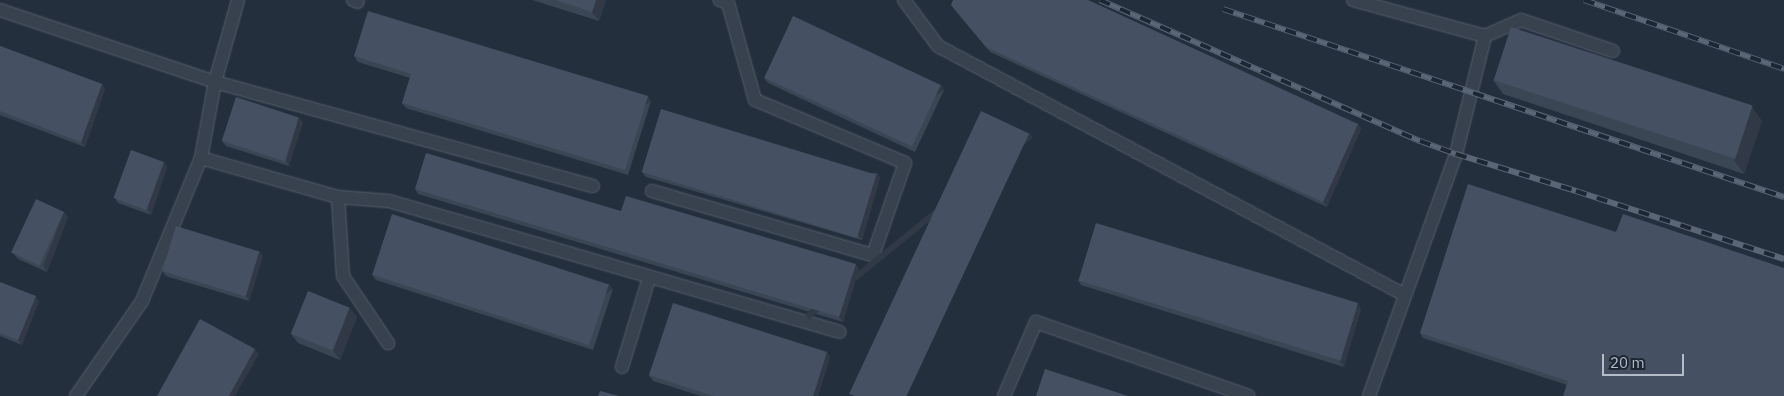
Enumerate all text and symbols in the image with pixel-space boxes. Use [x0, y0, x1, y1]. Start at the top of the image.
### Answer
scale bar [1604, 344, 1686, 376]
text: 20 m [1610, 353, 1645, 372]

